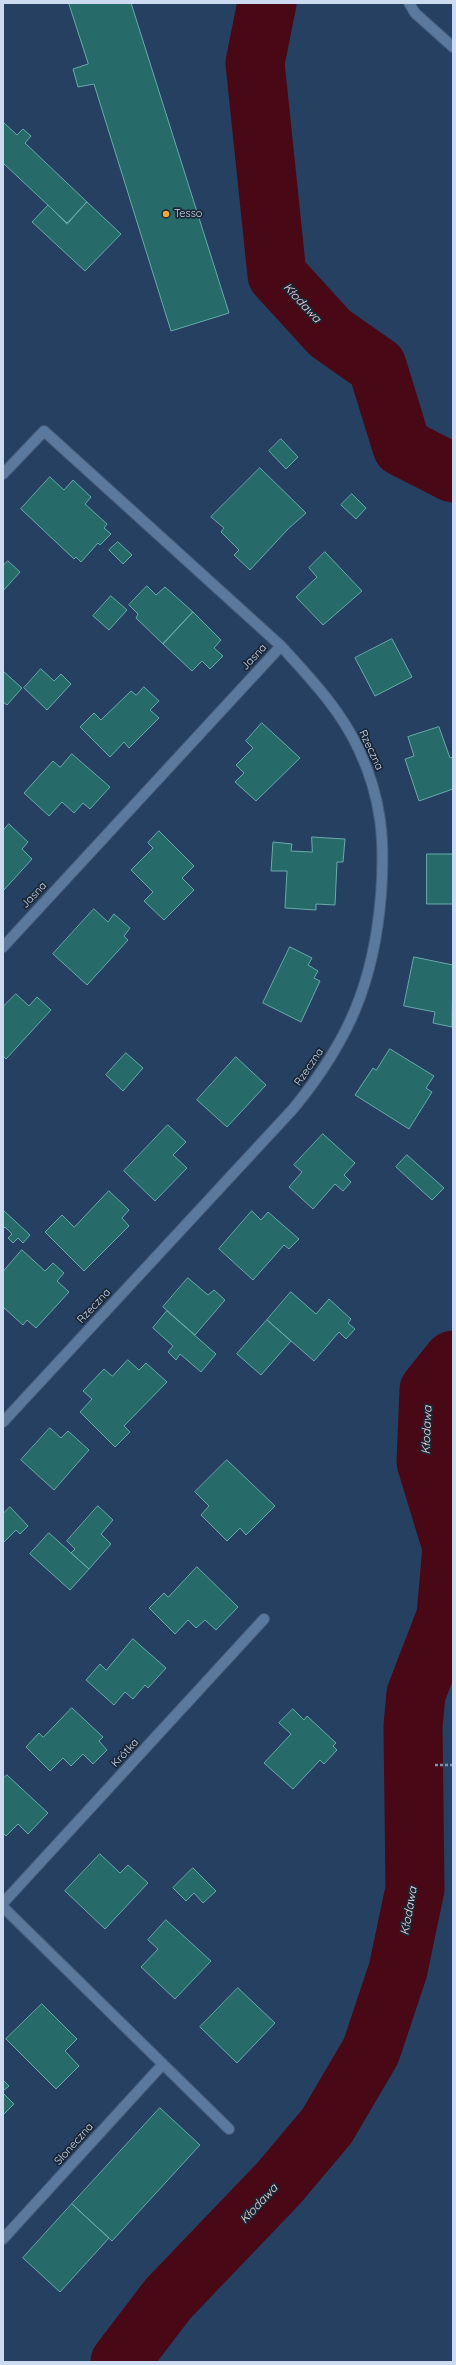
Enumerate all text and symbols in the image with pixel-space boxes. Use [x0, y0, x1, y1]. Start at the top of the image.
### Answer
place label: Tesso [174, 207, 203, 221]
marker: Tesso [161, 209, 171, 219]
water label: Kłodawa [280, 280, 324, 326]
street label: Jasna [239, 641, 269, 673]
street label: Rzeczna [356, 728, 386, 772]
street label: Jasna [19, 879, 49, 911]
street label: Rzeczna [292, 1046, 326, 1088]
street label: Rzeczna [75, 1286, 113, 1326]
water label: Kłodawa [419, 1405, 435, 1455]
street label: Krótka [108, 1736, 142, 1770]
water label: Kłodawa [398, 1886, 420, 1936]
street label: Słoneczna [52, 2120, 96, 2168]
water label: Kłodawa [237, 2181, 281, 2227]

